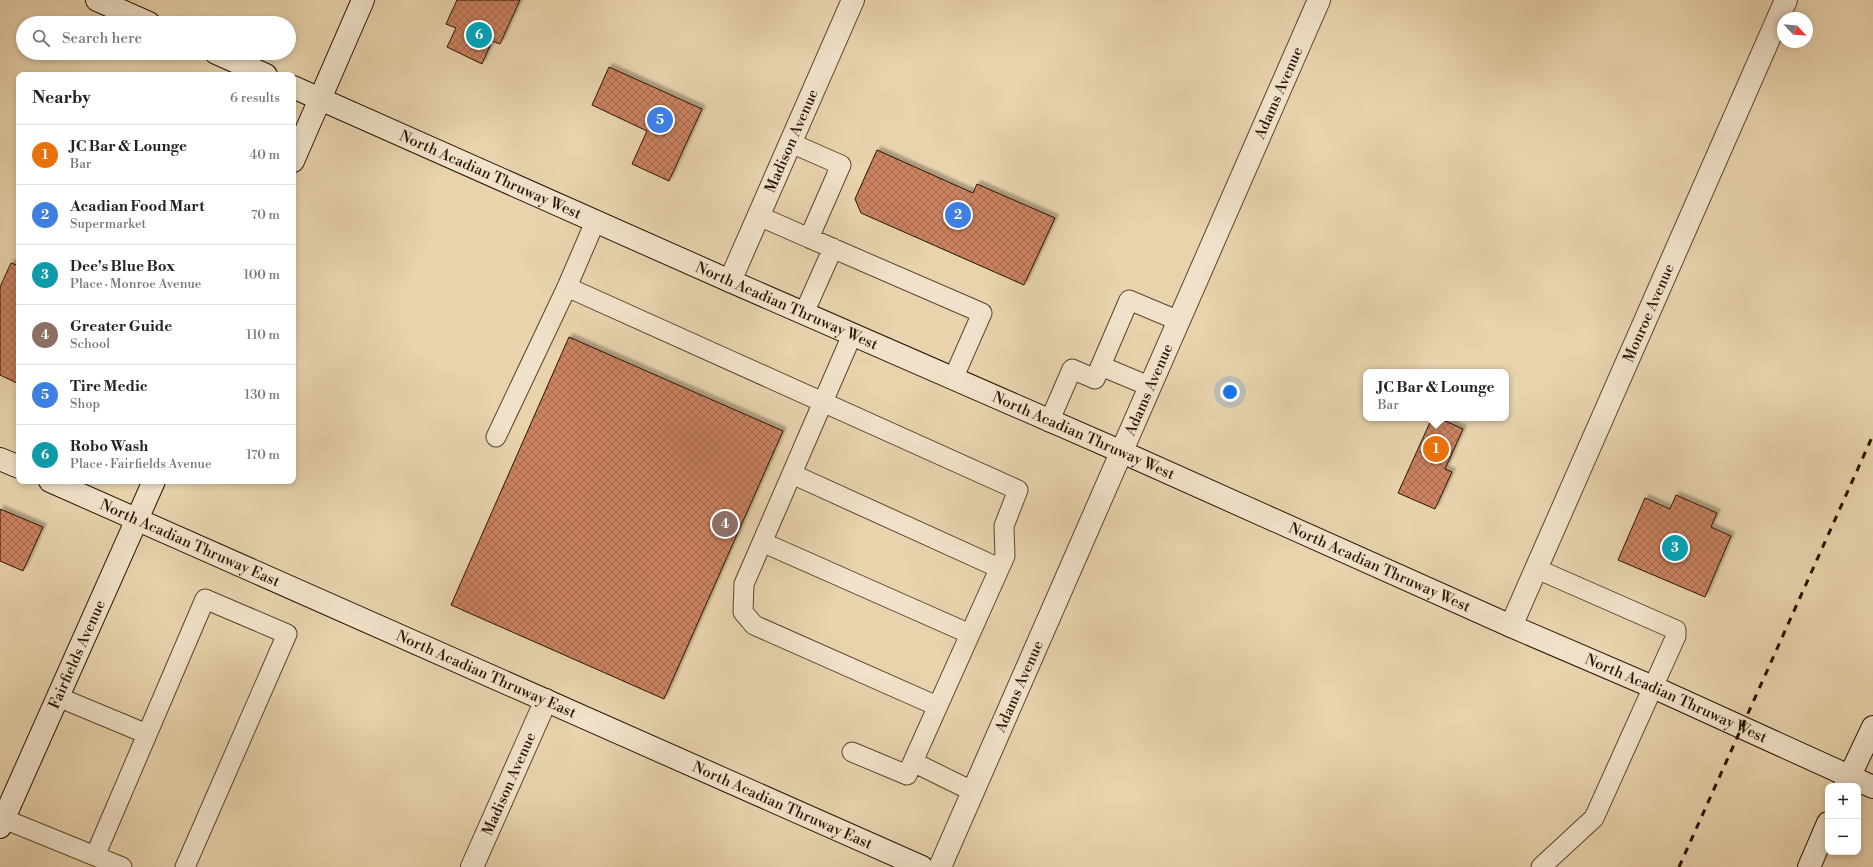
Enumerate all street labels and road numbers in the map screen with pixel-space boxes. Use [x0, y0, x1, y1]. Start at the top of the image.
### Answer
street label: Adams Avenue [1250, 44, 1307, 143]
street label: Madison Avenue [760, 86, 822, 195]
street label: North Acadian Thruway West [396, 126, 585, 224]
street label: North Acadian Thruway West [693, 257, 882, 354]
street label: Monroe Avenue [1619, 261, 1678, 365]
street label: Adams Avenue [1120, 341, 1177, 439]
street label: North Acadian Thruway West [989, 387, 1178, 484]
street label: North Acadian Thruway East [97, 495, 284, 591]
street label: North Acadian Thruway West [1286, 518, 1474, 616]
street label: Fairfields Avenue [44, 597, 109, 712]
street label: North Acadian Thruway East [393, 626, 580, 723]
street label: Adams Avenue [990, 638, 1047, 736]
street label: North Acadian Thruway West [1582, 649, 1771, 747]
street label: Madison Avenue [478, 729, 540, 838]
street label: North Acadian Thruway East [689, 757, 876, 854]

